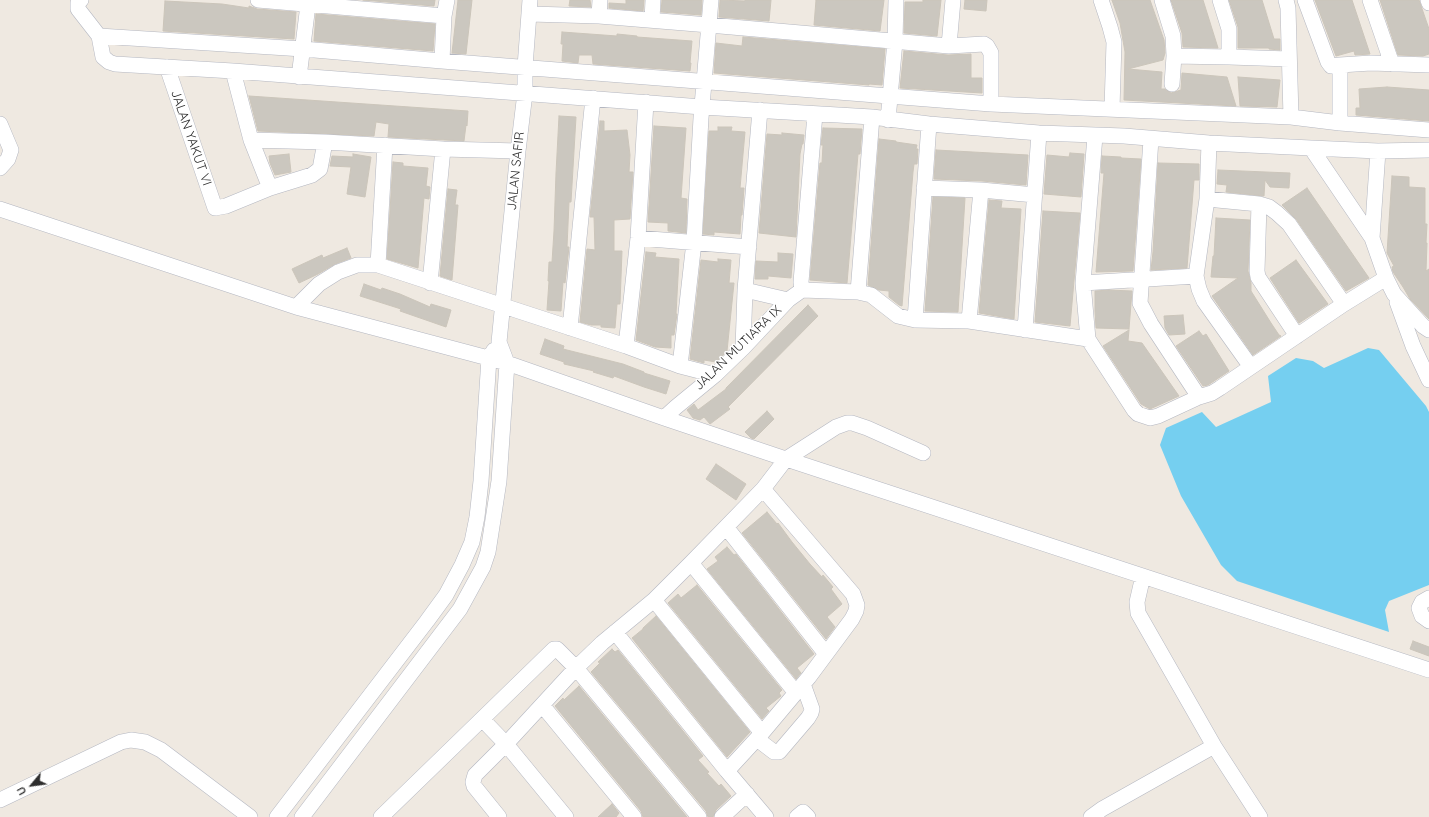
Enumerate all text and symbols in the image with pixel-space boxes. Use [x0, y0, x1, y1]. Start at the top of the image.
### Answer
street label: JALAN YAKUT VI [167, 88, 215, 188]
street label: JALAN SAFIR [504, 131, 528, 211]
street label: JALAN MUTIARA IX [691, 302, 785, 394]
north arrow [12, 765, 52, 805]
text: U [14, 784, 30, 798]

